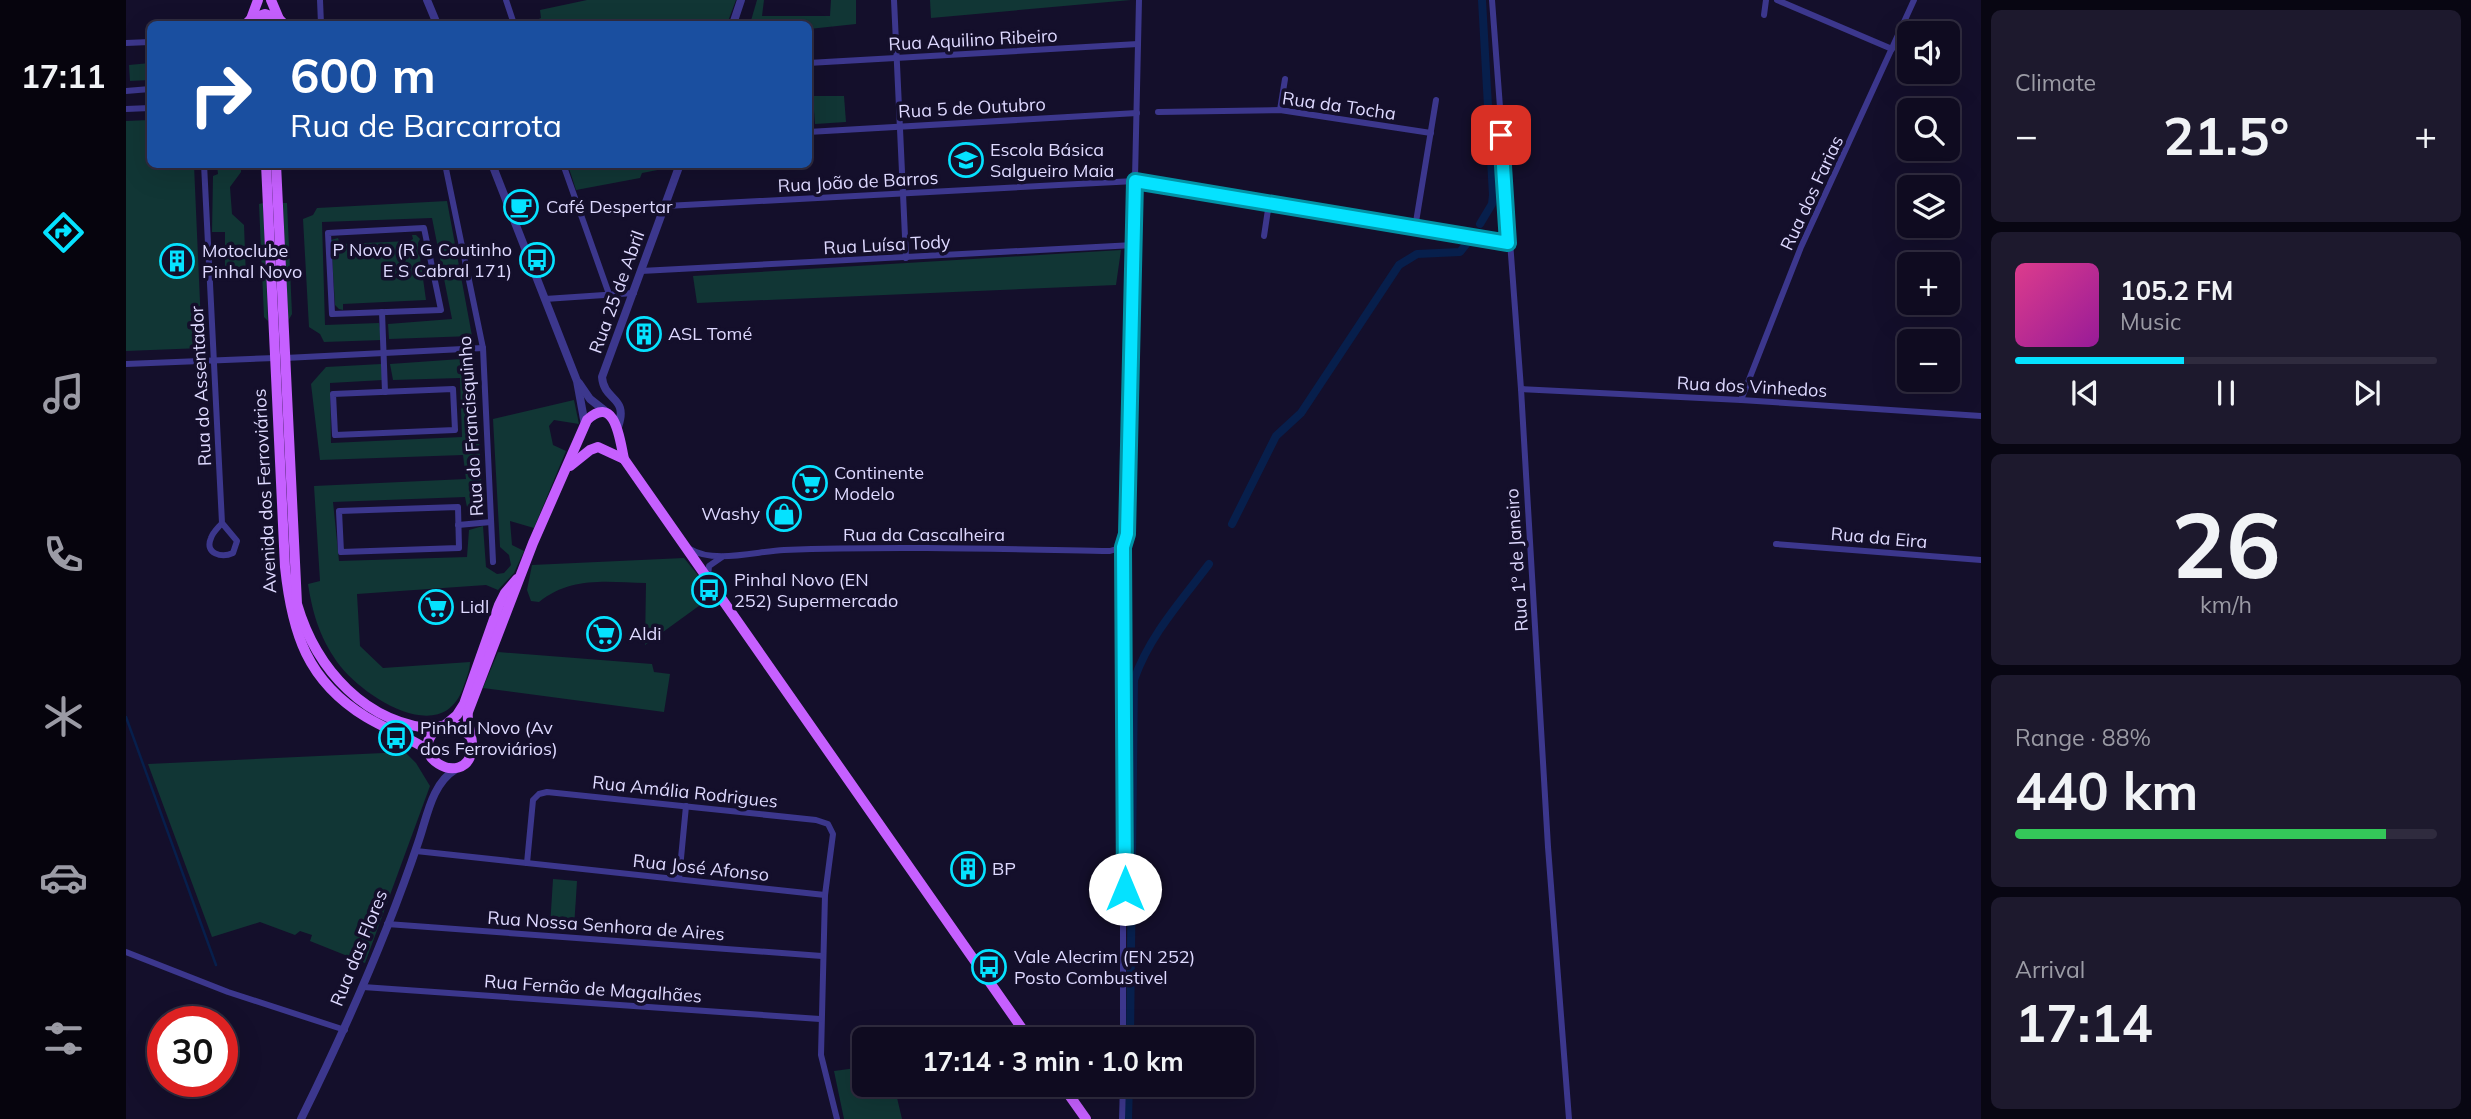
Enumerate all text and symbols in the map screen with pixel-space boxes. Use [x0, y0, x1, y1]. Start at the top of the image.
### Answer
map controls [1897, 21, 1960, 392]
button: sound [1897, 21, 1960, 84]
street label: Rua Aquilino Ribeiro [888, 24, 1058, 55]
text: 600 m [290, 44, 436, 105]
icon: right [175, 49, 266, 140]
text: 17:11 [21, 56, 105, 96]
text: Climate [2015, 68, 2096, 97]
street label: Rua da Tocha [1281, 86, 1397, 125]
street label: Rua 5 de Outubro [898, 92, 1046, 123]
button: search [1897, 98, 1960, 161]
text: 21.5° [2163, 103, 2289, 168]
text: Rua de Barcarrota [290, 105, 562, 145]
pin [1471, 105, 1531, 165]
text: − [2015, 111, 2038, 159]
text: + [2414, 111, 2437, 159]
icon: arrive [1482, 116, 1520, 154]
street label: Rua dos Farias [1775, 132, 1848, 254]
place label: Escola Básica Salgueiro Maia [990, 138, 1114, 182]
school or university icon: Escola Básica Salgueiro Maia [947, 141, 985, 179]
street label: Rua João de Barros [777, 166, 939, 197]
button: layers [1897, 175, 1960, 238]
cafe icon: Café Despertar [502, 188, 540, 226]
place label: Café Despertar [546, 195, 673, 218]
icon: directions [39, 208, 88, 257]
street label: Rua 25 de Abril [584, 227, 649, 356]
street label: Rua Luísa Tody [823, 230, 952, 259]
place label: P Novo (R G Coutinho E S Cabral 171) [333, 238, 512, 282]
place label: Motoclube Pinhal Novo [202, 239, 302, 283]
bus stop icon: P Novo (R G Coutinho E S Cabral 171) [518, 241, 556, 279]
building icon: Motoclube Pinhal Novo [158, 242, 196, 280]
button: + [1897, 252, 1960, 315]
text: 105.2 FM [2120, 274, 2233, 307]
street label: Rua do Assentador [185, 305, 216, 467]
text: Music [2120, 307, 2181, 336]
building icon: ASL Tomé [625, 315, 663, 353]
place label: ASL Tomé [668, 322, 752, 345]
button: − [1897, 329, 1960, 392]
street label: Rua do Francisquinho [453, 335, 488, 517]
icon: music [39, 369, 88, 418]
street label: Rua dos Vinhedos [1676, 371, 1828, 402]
icon: previous [2066, 374, 2104, 412]
icon: pause [2207, 374, 2245, 412]
icon: next [2348, 374, 2386, 412]
street label: Avenida dos Ferroviários [248, 388, 281, 594]
place label: Continente Modelo [834, 461, 924, 505]
supermarket icon: Continente Modelo [791, 464, 829, 502]
text: 26 [2171, 487, 2281, 601]
street label: Rua 1º de Janeiro [1500, 488, 1533, 632]
shop icon: Washy [765, 495, 803, 533]
place label: Washy [701, 502, 760, 525]
street label: Rua da Eira [1830, 522, 1928, 553]
street label: Rua da Cascalheira [843, 523, 1005, 546]
icon: phone [39, 530, 88, 579]
place label: Pinhal Novo (EN 252) Supermercado [734, 568, 898, 612]
bus stop icon: Pinhal Novo (EN 252) Supermercado [690, 571, 728, 609]
supermarket icon: Lidl [417, 588, 455, 626]
text: km/h [2200, 590, 2252, 619]
place label: Lidl [460, 595, 489, 618]
supermarket icon: Aldi [585, 615, 623, 653]
place label: Aldi [629, 622, 662, 645]
icon: climate [39, 692, 88, 741]
place label: Pinhal Novo (Av dos Ferroviários) [420, 716, 558, 760]
bus stop icon: Pinhal Novo (Av dos Ferroviários) [377, 719, 415, 757]
text: Range · 88% [2015, 723, 2151, 752]
text: 440 km [2015, 758, 2198, 823]
street label: Rua Amália Rodrigues [591, 770, 779, 813]
street label: Rua José Afonso [632, 849, 770, 886]
building icon: BP [949, 850, 987, 888]
position arrow [1088, 852, 1162, 926]
icon: car [39, 853, 88, 902]
place label: BP [992, 857, 1016, 880]
street label: Rua das Flores [325, 886, 392, 1009]
street label: Rua Nossa Senhora de Aires [487, 906, 725, 945]
place label: Vale Alecrim (EN 252) Posto Combustivel [1014, 945, 1195, 989]
bus stop icon: Vale Alecrim (EN 252) Posto Combustivel [970, 948, 1008, 986]
text: Arrival [2015, 955, 2085, 984]
street label: Rua Fernão de Magalhães [483, 969, 703, 1008]
text: 17:14 [2015, 990, 2153, 1055]
speed limit sign: 30 [147, 1006, 238, 1097]
icon: filters [39, 1014, 88, 1063]
text: 17:14 · 3 min · 1.0 km [922, 1045, 1184, 1078]

